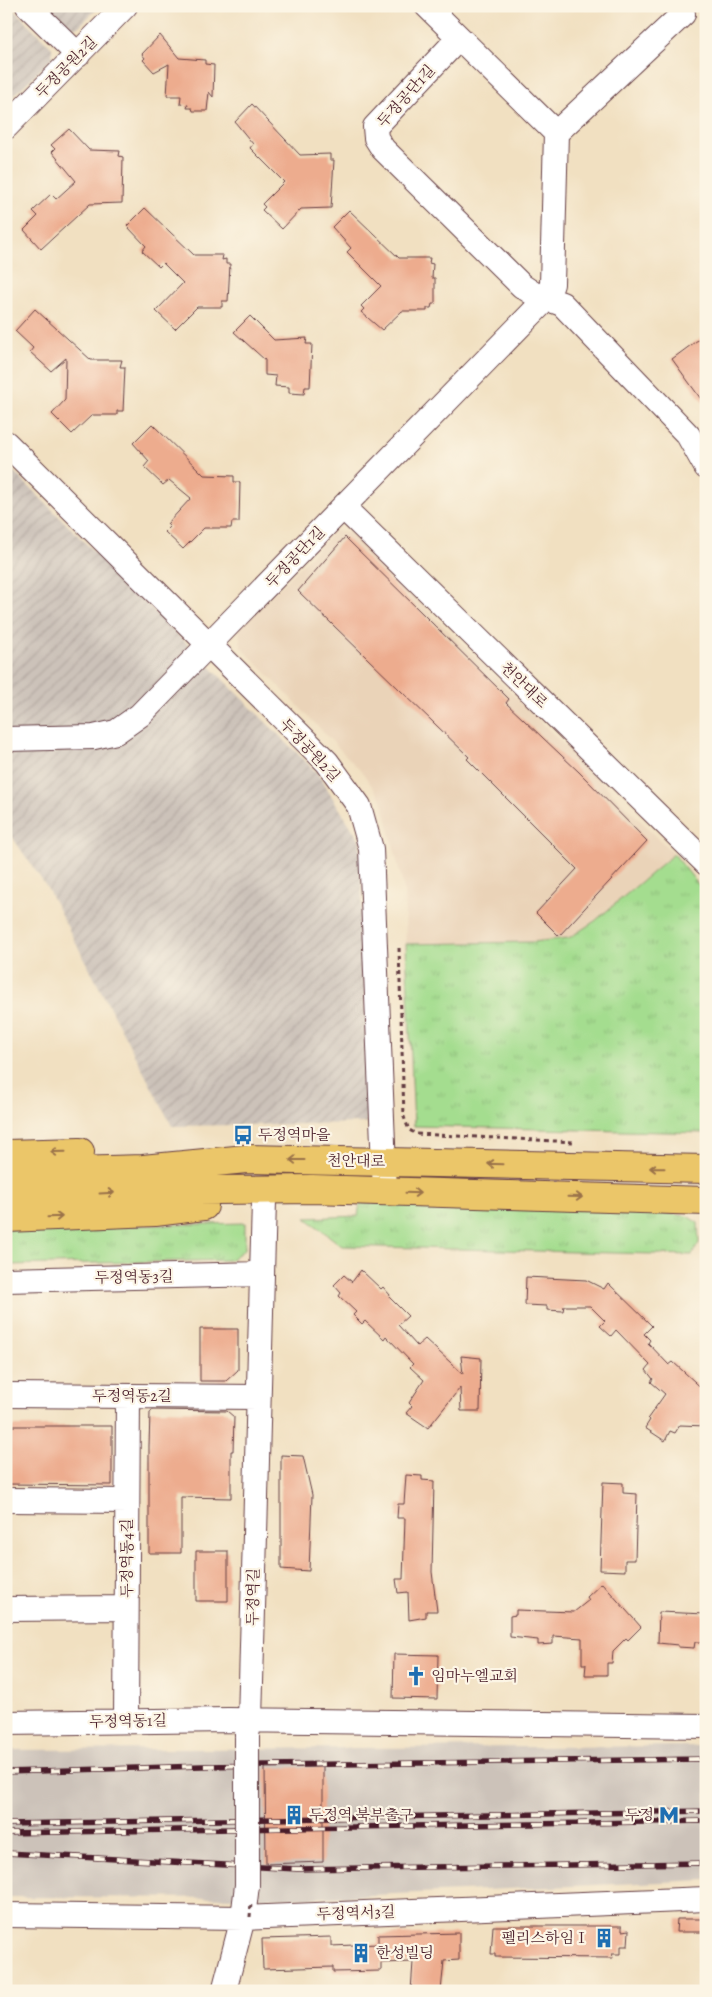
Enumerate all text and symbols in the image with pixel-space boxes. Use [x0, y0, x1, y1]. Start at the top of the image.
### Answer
street label: 두정공원2길 [31, 32, 101, 102]
street label: 두정공단1길 [373, 60, 439, 132]
street label: 두정공단1길 [261, 522, 329, 592]
street label: 천안대로 [496, 658, 552, 713]
street label: 두정공원2길 [276, 714, 344, 786]
bus stop icon: 두정역마을 [232, 1124, 254, 1146]
place label: 두정역마을 [258, 1125, 331, 1145]
one-way arrow [50, 1147, 66, 1157]
street label: 천안대로 [327, 1150, 386, 1172]
one-way arrow [289, 1155, 306, 1165]
one-way arrow [487, 1159, 503, 1169]
one-way arrow [649, 1163, 666, 1173]
one-way arrow [99, 1188, 115, 1197]
one-way arrow [405, 1188, 421, 1197]
one-way arrow [567, 1193, 583, 1202]
one-way arrow [47, 1212, 63, 1221]
street label: 두정역동3길 [94, 1266, 174, 1288]
street label: 두정역동2길 [92, 1386, 172, 1406]
street label: 두정역동4길 [117, 1518, 137, 1598]
street label: 두정역길 [242, 1568, 264, 1626]
church icon: 임마누엘교회 [405, 1665, 427, 1687]
place label: 임마누엘교회 [431, 1666, 518, 1686]
street label: 두정역동1길 [89, 1710, 167, 1732]
building icon: 두정역 북부출구 [283, 1804, 305, 1826]
metro station icon: 두정 [658, 1804, 680, 1826]
place label: 두정역 북부출구 [309, 1805, 414, 1825]
place label: 두정 [625, 1805, 654, 1825]
street label: 두정역서3길 [316, 1902, 396, 1924]
building icon: 펠리스하임Ⅰ [593, 1927, 615, 1949]
place label: 펠리스하임Ⅰ [502, 1928, 589, 1948]
building icon: 한성빌딩 [350, 1942, 372, 1964]
place label: 한성빌딩 [376, 1943, 434, 1963]

